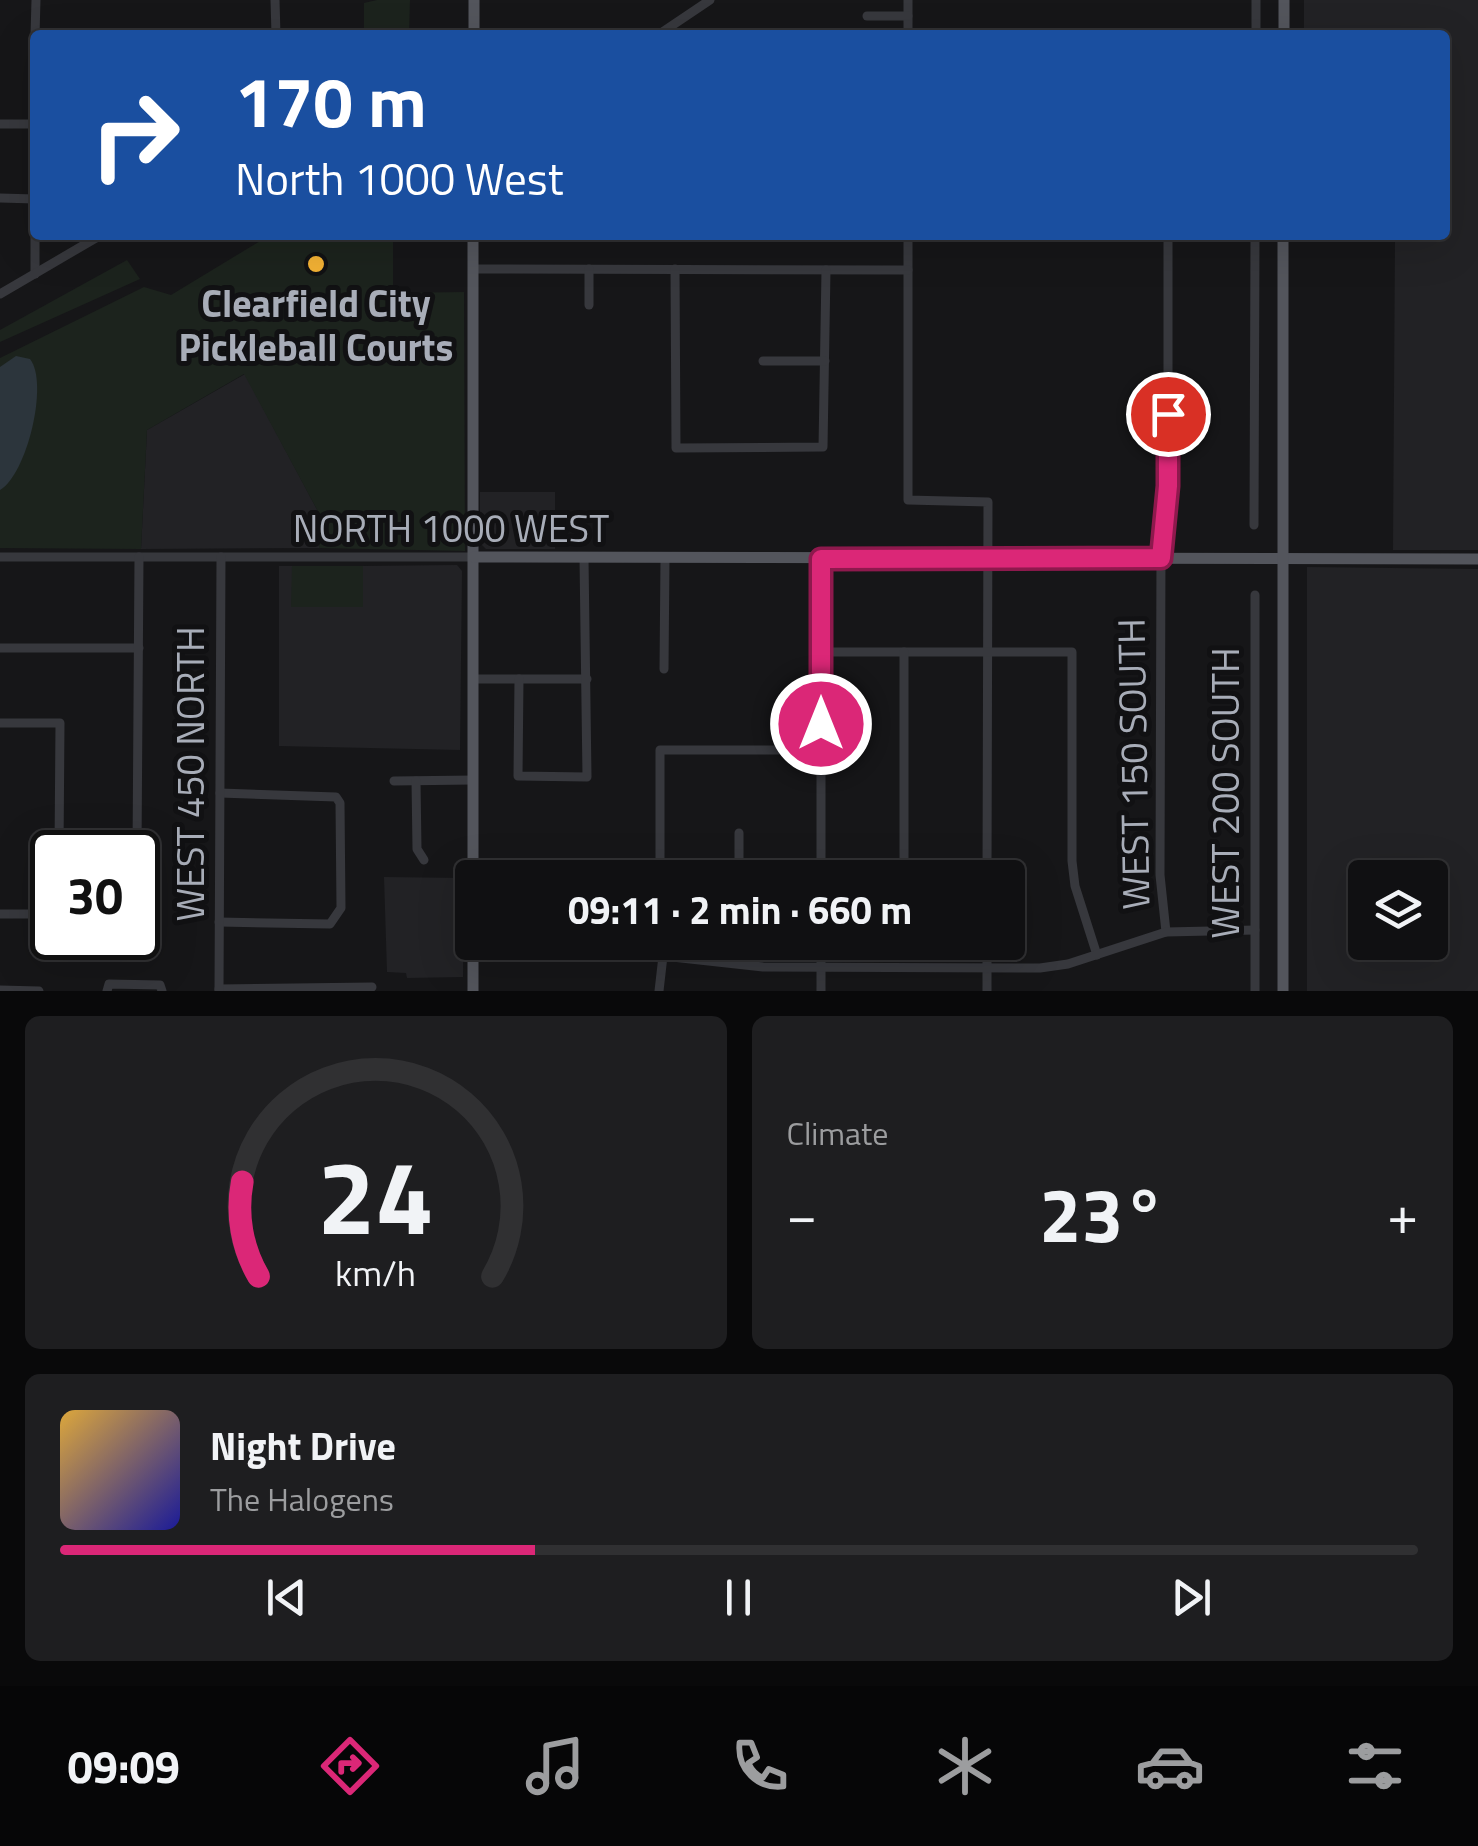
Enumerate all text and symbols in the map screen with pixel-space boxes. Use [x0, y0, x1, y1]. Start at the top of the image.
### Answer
text: 170 m [235, 48, 427, 154]
icon: right [70, 70, 200, 200]
text: North 1000 West [235, 144, 564, 212]
marker: Clearfield City Pickleball Courts [305, 253, 327, 275]
place label: Clearfield City Pickleball Courts [179, 274, 453, 376]
pin [1126, 372, 1211, 457]
icon: arrive [1141, 387, 1196, 442]
street label: NORTH 1000 WEST [293, 499, 609, 557]
street label: WEST 150 SOUTH [1101, 618, 1165, 910]
street label: WEST 450 NORTH [161, 626, 219, 922]
street label: WEST 200 SOUTH [1196, 647, 1254, 939]
position arrow [769, 672, 873, 776]
speed limit sign: 30 [30, 830, 160, 960]
map controls [1348, 860, 1448, 960]
button: layers [1348, 860, 1448, 960]
text: 09:11 · 2 min · 660 m [568, 881, 912, 939]
text: Climate [787, 1109, 888, 1157]
text: 24 [318, 1116, 434, 1274]
text: 23° [1039, 1157, 1165, 1271]
text: − [787, 1172, 817, 1255]
text: + [1387, 1172, 1418, 1255]
text: km/h [335, 1245, 416, 1300]
text: Night Drive [210, 1417, 396, 1475]
text: The Halogens [210, 1475, 394, 1523]
icon: previous [259, 1570, 314, 1625]
icon: pause [711, 1570, 766, 1625]
icon: next [1164, 1570, 1219, 1625]
icon: directions [315, 1731, 385, 1801]
icon: music [520, 1731, 590, 1801]
icon: phone [725, 1731, 795, 1801]
icon: climate [930, 1731, 1000, 1801]
icon: car [1135, 1731, 1205, 1801]
icon: filters [1340, 1731, 1410, 1801]
text: 09:09 [68, 1732, 180, 1800]

